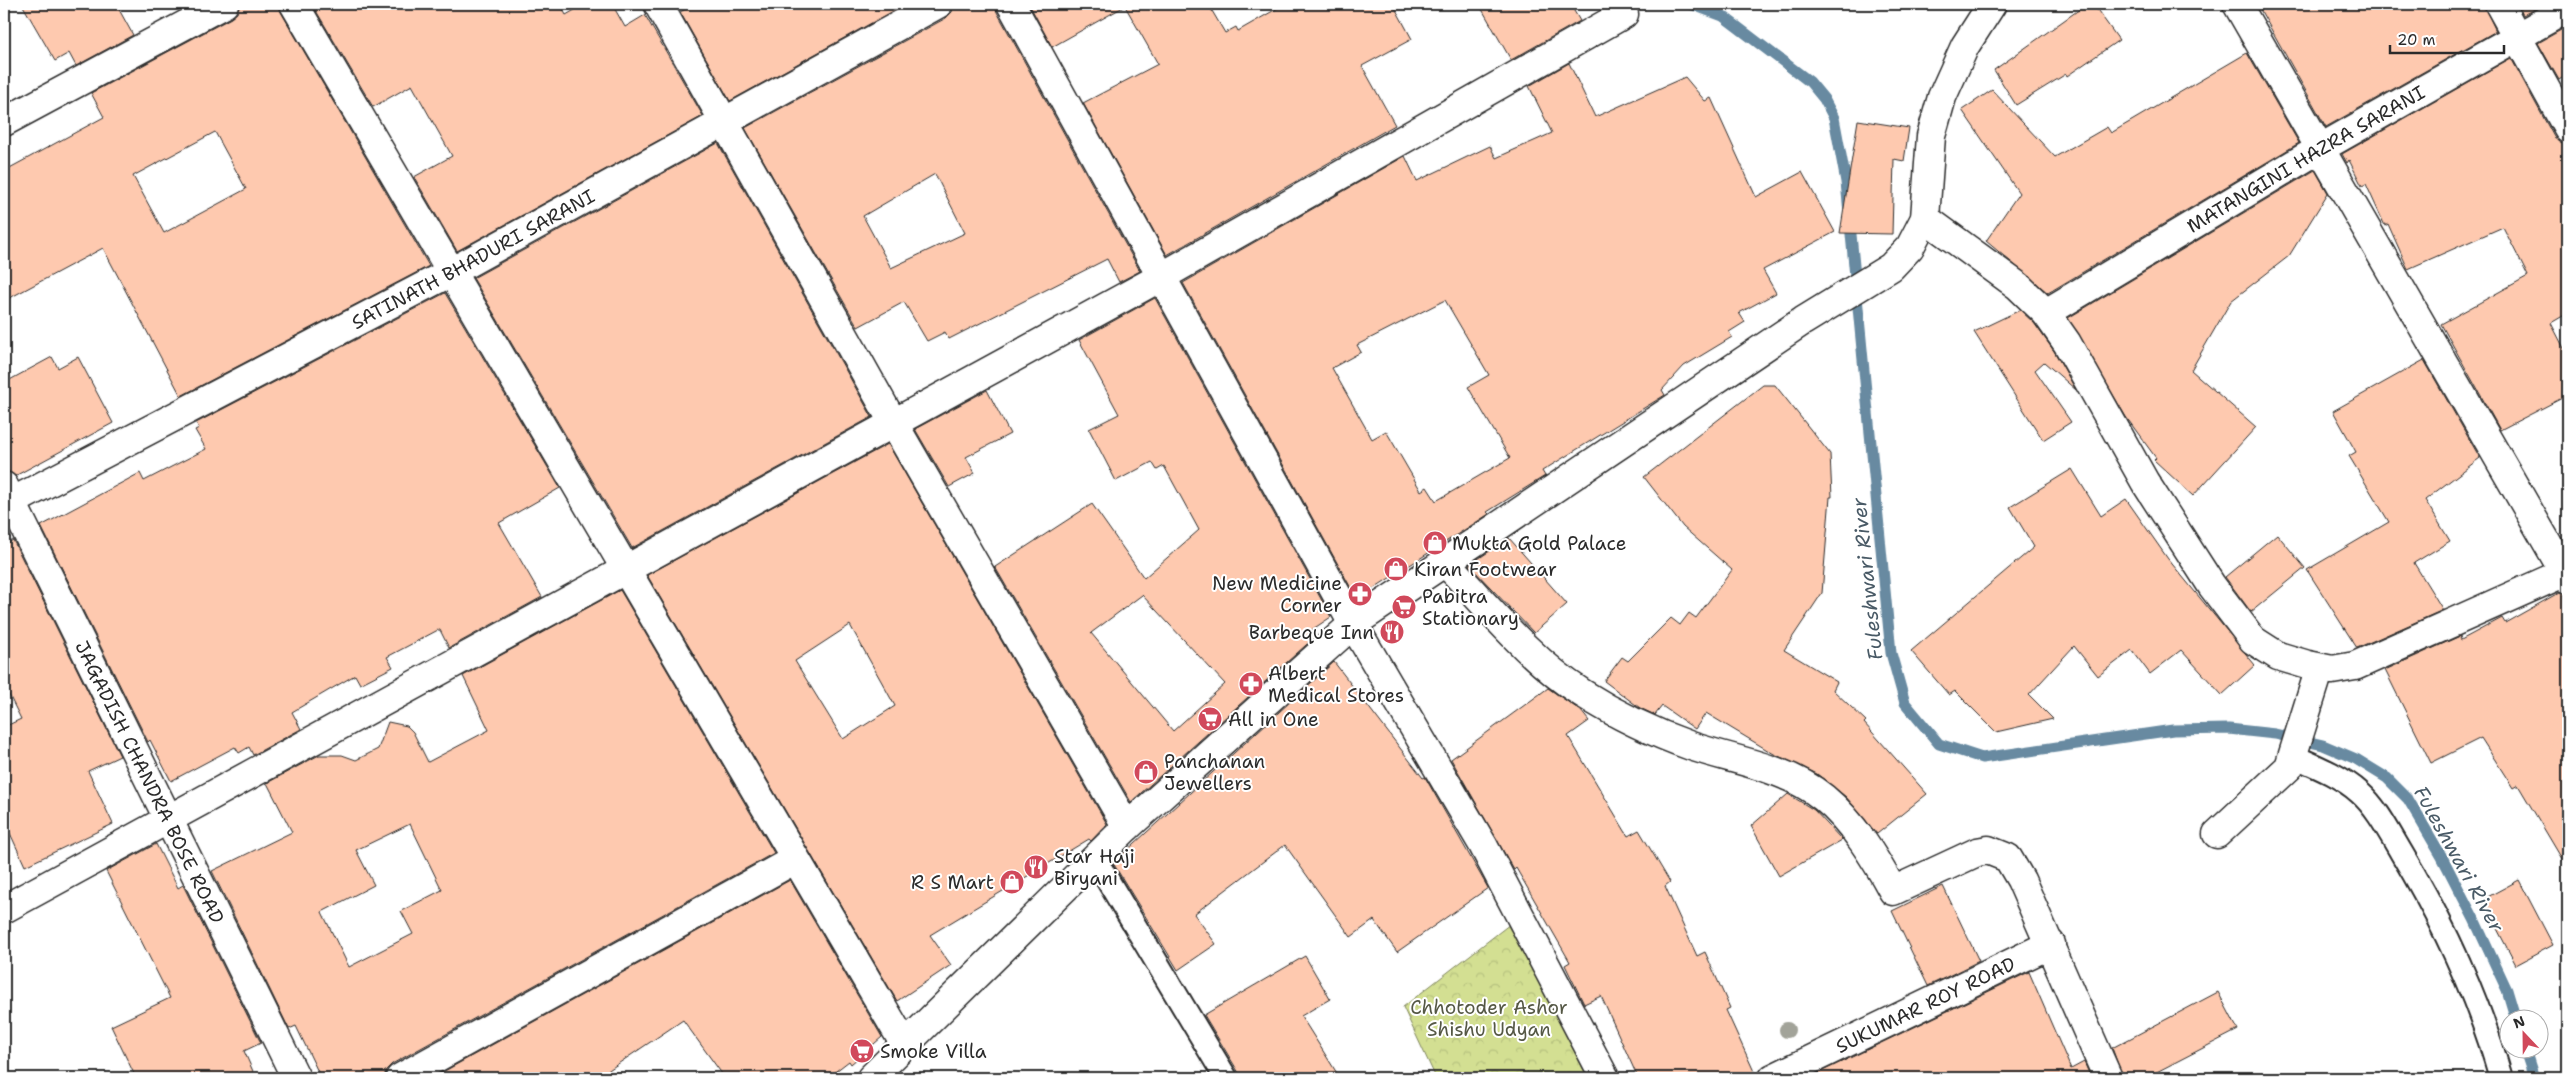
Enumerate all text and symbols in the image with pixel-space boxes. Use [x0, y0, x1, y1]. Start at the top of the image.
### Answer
scale bar [2390, 22, 2503, 54]
text: 20 m [2397, 30, 2436, 50]
street label: MATANGINI HAZRA SARANI [2182, 79, 2429, 238]
street label: SATINATH BHADURI SARANI [347, 183, 599, 335]
water label: Fuleshwari River [1845, 496, 1888, 662]
shop icon: Mukta Gold Palace [1422, 530, 1448, 556]
place label: Mukta Gold Palace [1452, 531, 1626, 556]
shop icon: Kiran Footwear [1383, 556, 1409, 582]
place label: Kiran Footwear [1414, 557, 1557, 582]
place label: New Medicine Corner [1212, 571, 1342, 618]
pharmacy icon: New Medicine Corner [1347, 581, 1373, 607]
place label: Pabitra Stationary [1422, 584, 1519, 631]
supermarket icon: Pabitra Stationary [1391, 594, 1417, 620]
restaurant icon: Barbeque Inn [1379, 619, 1405, 645]
place label: Barbeque Inn [1249, 620, 1374, 645]
street label: JAGADISH CHANDRA BOSE ROAD [70, 636, 230, 927]
place label: Albert Medical Stores [1268, 661, 1404, 708]
pharmacy icon: Albert Medical Stores [1238, 671, 1264, 697]
supermarket icon: All in One [1197, 706, 1223, 732]
place label: All in One [1228, 707, 1319, 732]
place label: Panchanan Jewellers [1164, 749, 1265, 796]
shop icon: Panchanan Jewellers [1133, 759, 1159, 785]
water label: Fuleshwari River [2408, 781, 2510, 937]
place label: Star Haji Biryani [1054, 844, 1135, 891]
restaurant icon: Star Haji Biryani [1023, 854, 1049, 880]
shop icon: R S Mart [999, 869, 1025, 895]
place label: R S Mart [911, 870, 994, 895]
street label: SUKUMAR ROY ROAD [1831, 951, 2019, 1059]
park label: Chhotoder Ashor Shishu Udyan [1410, 995, 1568, 1042]
north arrow [2500, 1010, 2550, 1060]
text: N [2511, 1012, 2528, 1032]
supermarket icon: Smoke Villa [849, 1038, 875, 1064]
place label: Smoke Villa [880, 1039, 987, 1064]

